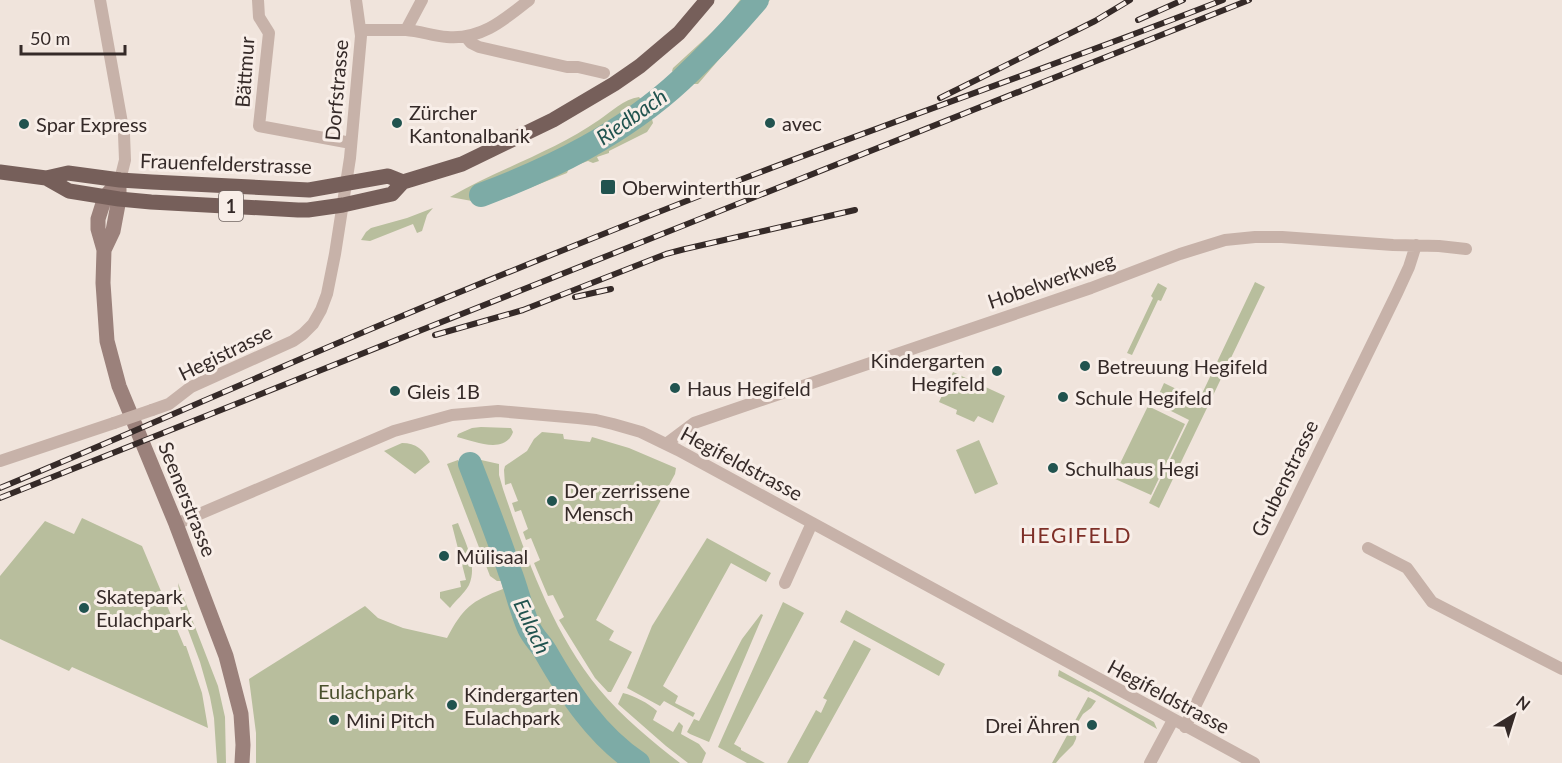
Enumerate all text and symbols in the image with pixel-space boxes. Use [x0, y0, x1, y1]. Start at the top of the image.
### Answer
scale bar [21, 18, 124, 56]
text: 50 m [30, 27, 70, 49]
street label: Bättmur [230, 35, 259, 108]
street label: Dorfstrasse [320, 38, 352, 142]
water label: Riedbach [591, 83, 671, 149]
place label: Zürcher Kantonalbank [409, 100, 531, 147]
place label: avec [782, 111, 822, 135]
place label: Spar Express [36, 112, 147, 136]
marker: Zürcher Kantonalbank [390, 116, 404, 130]
marker: avec [763, 116, 777, 130]
marker: Spar Express [17, 117, 31, 131]
street label: Frauenfelderstrasse [140, 148, 312, 178]
place label: Oberwinterthur [622, 175, 761, 199]
marker: Oberwinterthur [599, 178, 617, 196]
road number: 1 [219, 191, 243, 221]
street label: Hobelwerkweg [984, 247, 1118, 313]
street label: Hegistrasse [174, 319, 276, 385]
place label: Kindergarten Hegifeld [871, 348, 985, 395]
place label: Betreuung Hegifeld [1097, 354, 1268, 378]
marker: Betreuung Hegifeld [1078, 359, 1092, 373]
marker: Kindergarten Hegifeld [990, 364, 1004, 378]
place label: Haus Hegifeld [687, 376, 811, 400]
place label: Gleis 1B [407, 379, 480, 403]
marker: Haus Hegifeld [668, 381, 682, 395]
marker: Gleis 1B [388, 384, 402, 398]
place label: Schule Hegifeld [1075, 385, 1212, 409]
marker: Schule Hegifeld [1056, 390, 1070, 404]
street label: Grubenstrasse [1245, 416, 1323, 540]
street label: Hegifeldstrasse [677, 421, 807, 505]
street label: Seenerstrasse [154, 438, 222, 560]
place label: Schulhaus Hegi [1065, 456, 1199, 480]
marker: Schulhaus Hegi [1046, 461, 1060, 475]
place label: Der zerrissene Mensch [564, 478, 690, 525]
marker: Der zerrissene Mensch [545, 494, 559, 508]
district label: HEGIFELD [1020, 522, 1132, 547]
place label: Mülisaal [456, 544, 528, 568]
marker: Mülisaal [437, 549, 451, 563]
place label: Skatepark Eulachpark [96, 584, 193, 631]
water label: Eulach [509, 594, 557, 658]
marker: Skatepark Eulachpark [77, 601, 91, 615]
street label: Hegifeldstrasse [1104, 654, 1234, 738]
park label: Eulachpark [318, 679, 415, 703]
place label: Kindergarten Eulachpark [464, 682, 578, 729]
north arrow [1484, 685, 1544, 745]
text: N [1513, 692, 1534, 714]
marker: Kindergarten Eulachpark [445, 698, 459, 712]
place label: Mini Pitch [346, 708, 435, 732]
marker: Mini Pitch [327, 713, 341, 727]
place label: Drei Ähren [985, 713, 1080, 737]
marker: Drei Ähren [1085, 718, 1099, 732]

